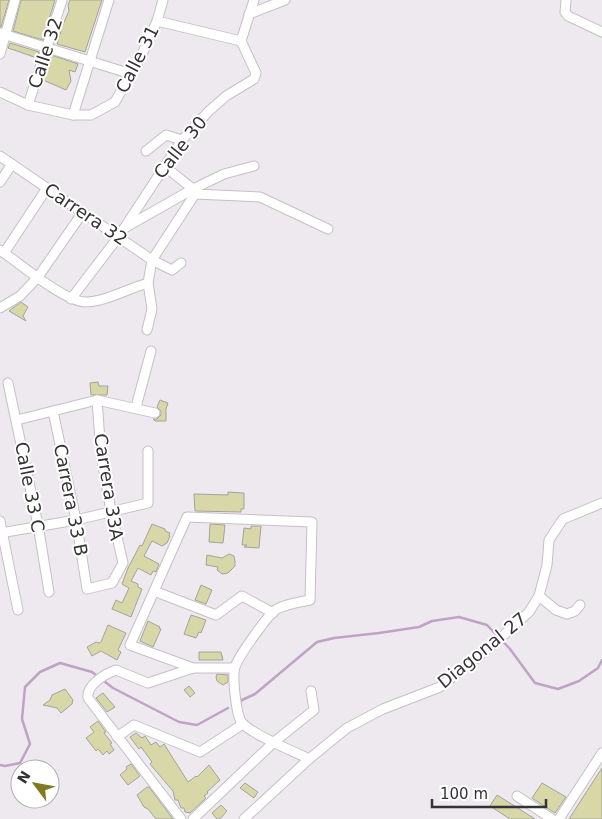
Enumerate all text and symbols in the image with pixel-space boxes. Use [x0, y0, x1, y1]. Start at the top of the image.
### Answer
street label: Calle 32 [24, 15, 66, 91]
street label: Calle 31 [111, 22, 163, 96]
street label: Calle 30 [149, 112, 211, 182]
street label: Carrera 32 [40, 179, 132, 249]
street label: Carrera 33A [90, 432, 128, 543]
street label: Calle 33 C [11, 440, 49, 534]
street label: Carrera 33 B [50, 442, 92, 558]
street label: Diagonal 27 [433, 608, 531, 692]
north arrow [10, 759, 60, 809]
text: N [14, 768, 34, 786]
scale bar [432, 776, 546, 808]
text: 100 m [440, 785, 488, 803]

